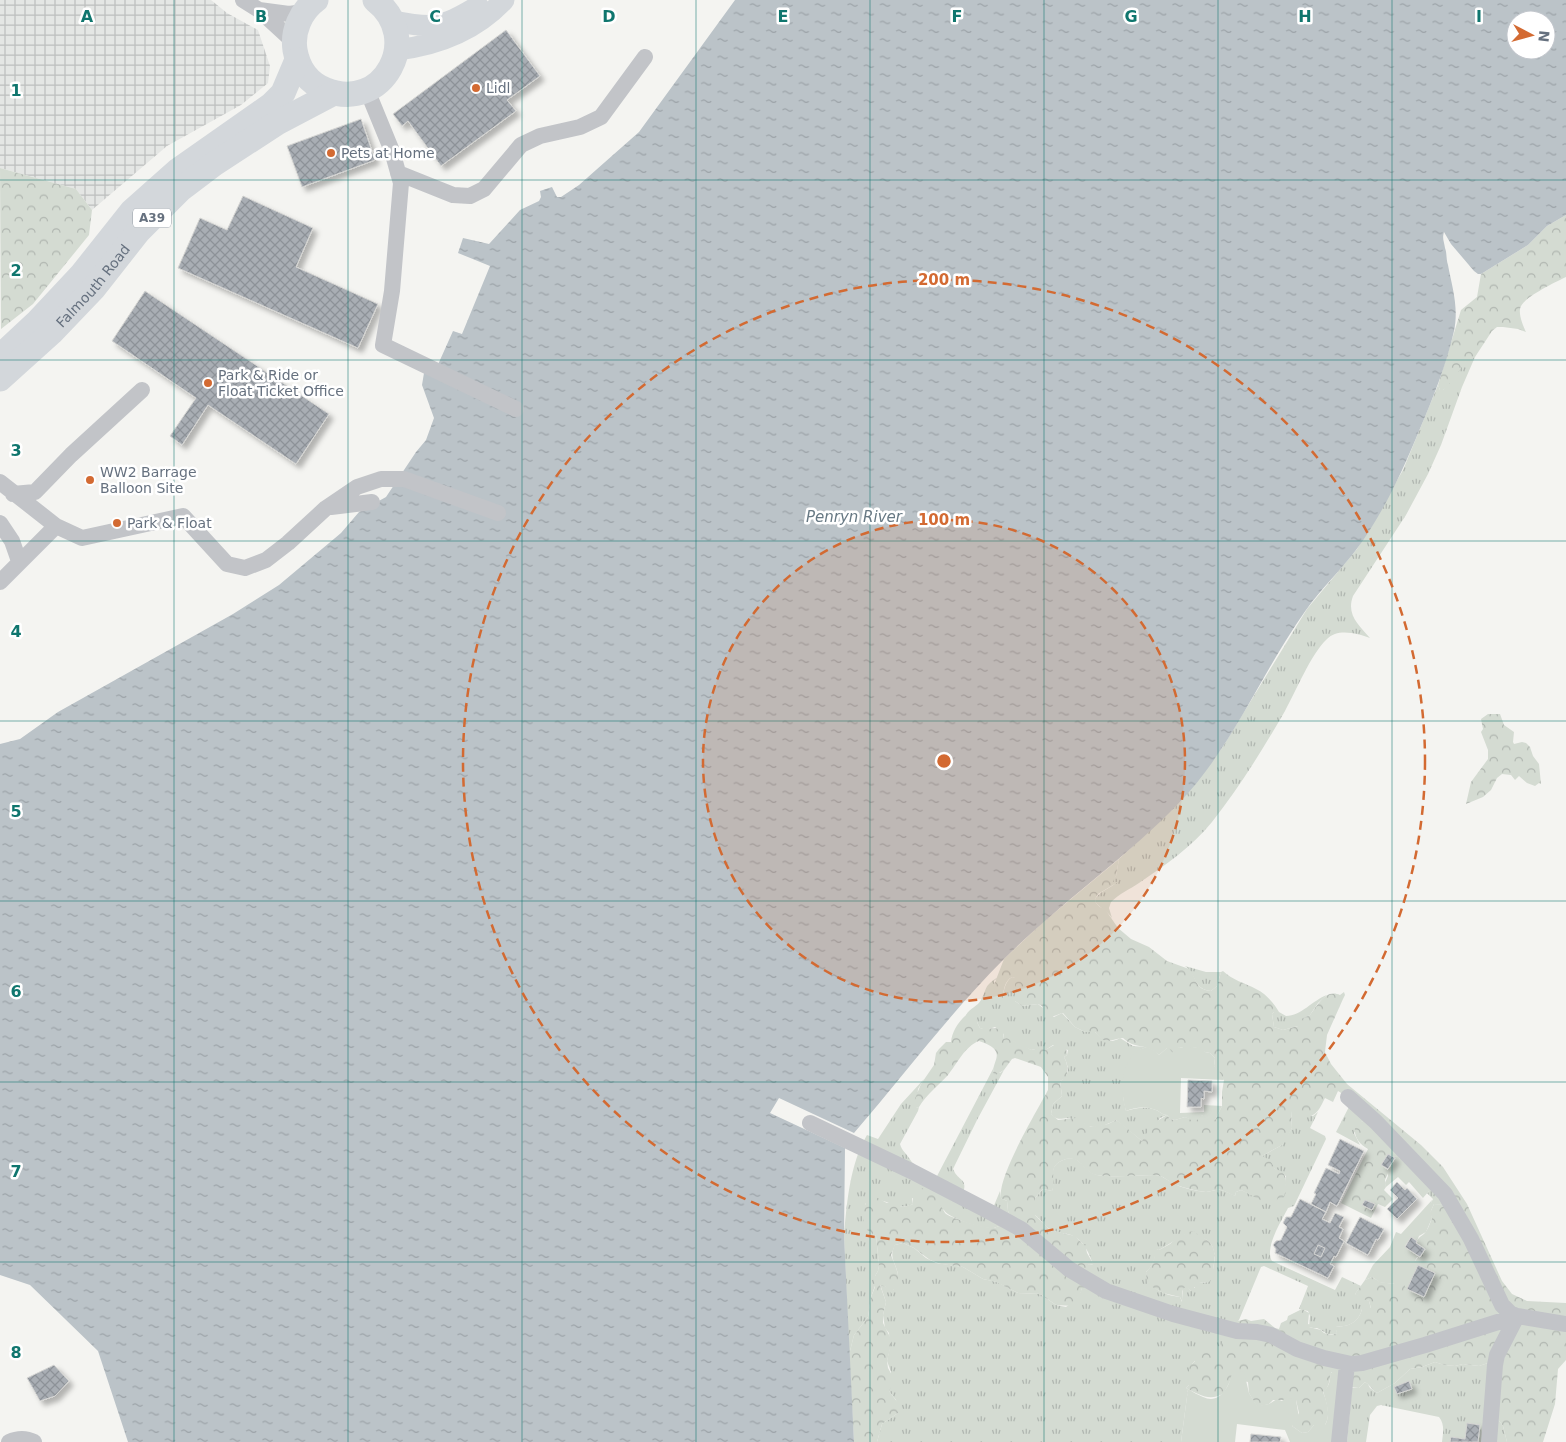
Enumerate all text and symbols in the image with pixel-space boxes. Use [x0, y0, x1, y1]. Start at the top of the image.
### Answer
text: A [81, 7, 94, 26]
text: B [255, 7, 267, 26]
text: C [429, 7, 441, 26]
text: D [602, 7, 616, 26]
text: E [778, 7, 788, 26]
text: F [952, 7, 962, 26]
text: G [1124, 7, 1138, 26]
text: H [1298, 7, 1312, 26]
text: I [1476, 7, 1482, 26]
north arrow [1506, 10, 1556, 60]
text: N [1535, 30, 1552, 43]
place label: Lidl [486, 80, 510, 96]
text: 1 [10, 81, 22, 100]
marker: Lidl [470, 82, 482, 94]
place label: Pets at Home [341, 145, 435, 161]
marker: Pets at Home [325, 147, 337, 159]
road number: A39 [133, 208, 171, 228]
street label: Falmouth Road [53, 241, 133, 330]
text: 2 [10, 261, 22, 280]
text: 200 m [918, 271, 970, 289]
place label: Park & Ride or Float Ticket Office [218, 367, 344, 399]
marker: Park & Ride or Float Ticket Office [202, 377, 214, 389]
text: 3 [10, 441, 22, 460]
place label: WW2 Barrage Balloon Site [100, 464, 197, 496]
marker: WW2 Barrage Balloon Site [84, 474, 96, 486]
water label: Penryn River [806, 508, 903, 526]
text: 100 m [918, 511, 970, 529]
place label: Park & Float [127, 515, 212, 531]
marker: Park & Float [111, 517, 123, 529]
text: 4 [10, 622, 22, 641]
centre of rings [935, 752, 953, 770]
text: 5 [10, 802, 22, 821]
text: 6 [10, 982, 22, 1001]
text: 7 [10, 1162, 22, 1181]
text: 8 [10, 1343, 22, 1362]

